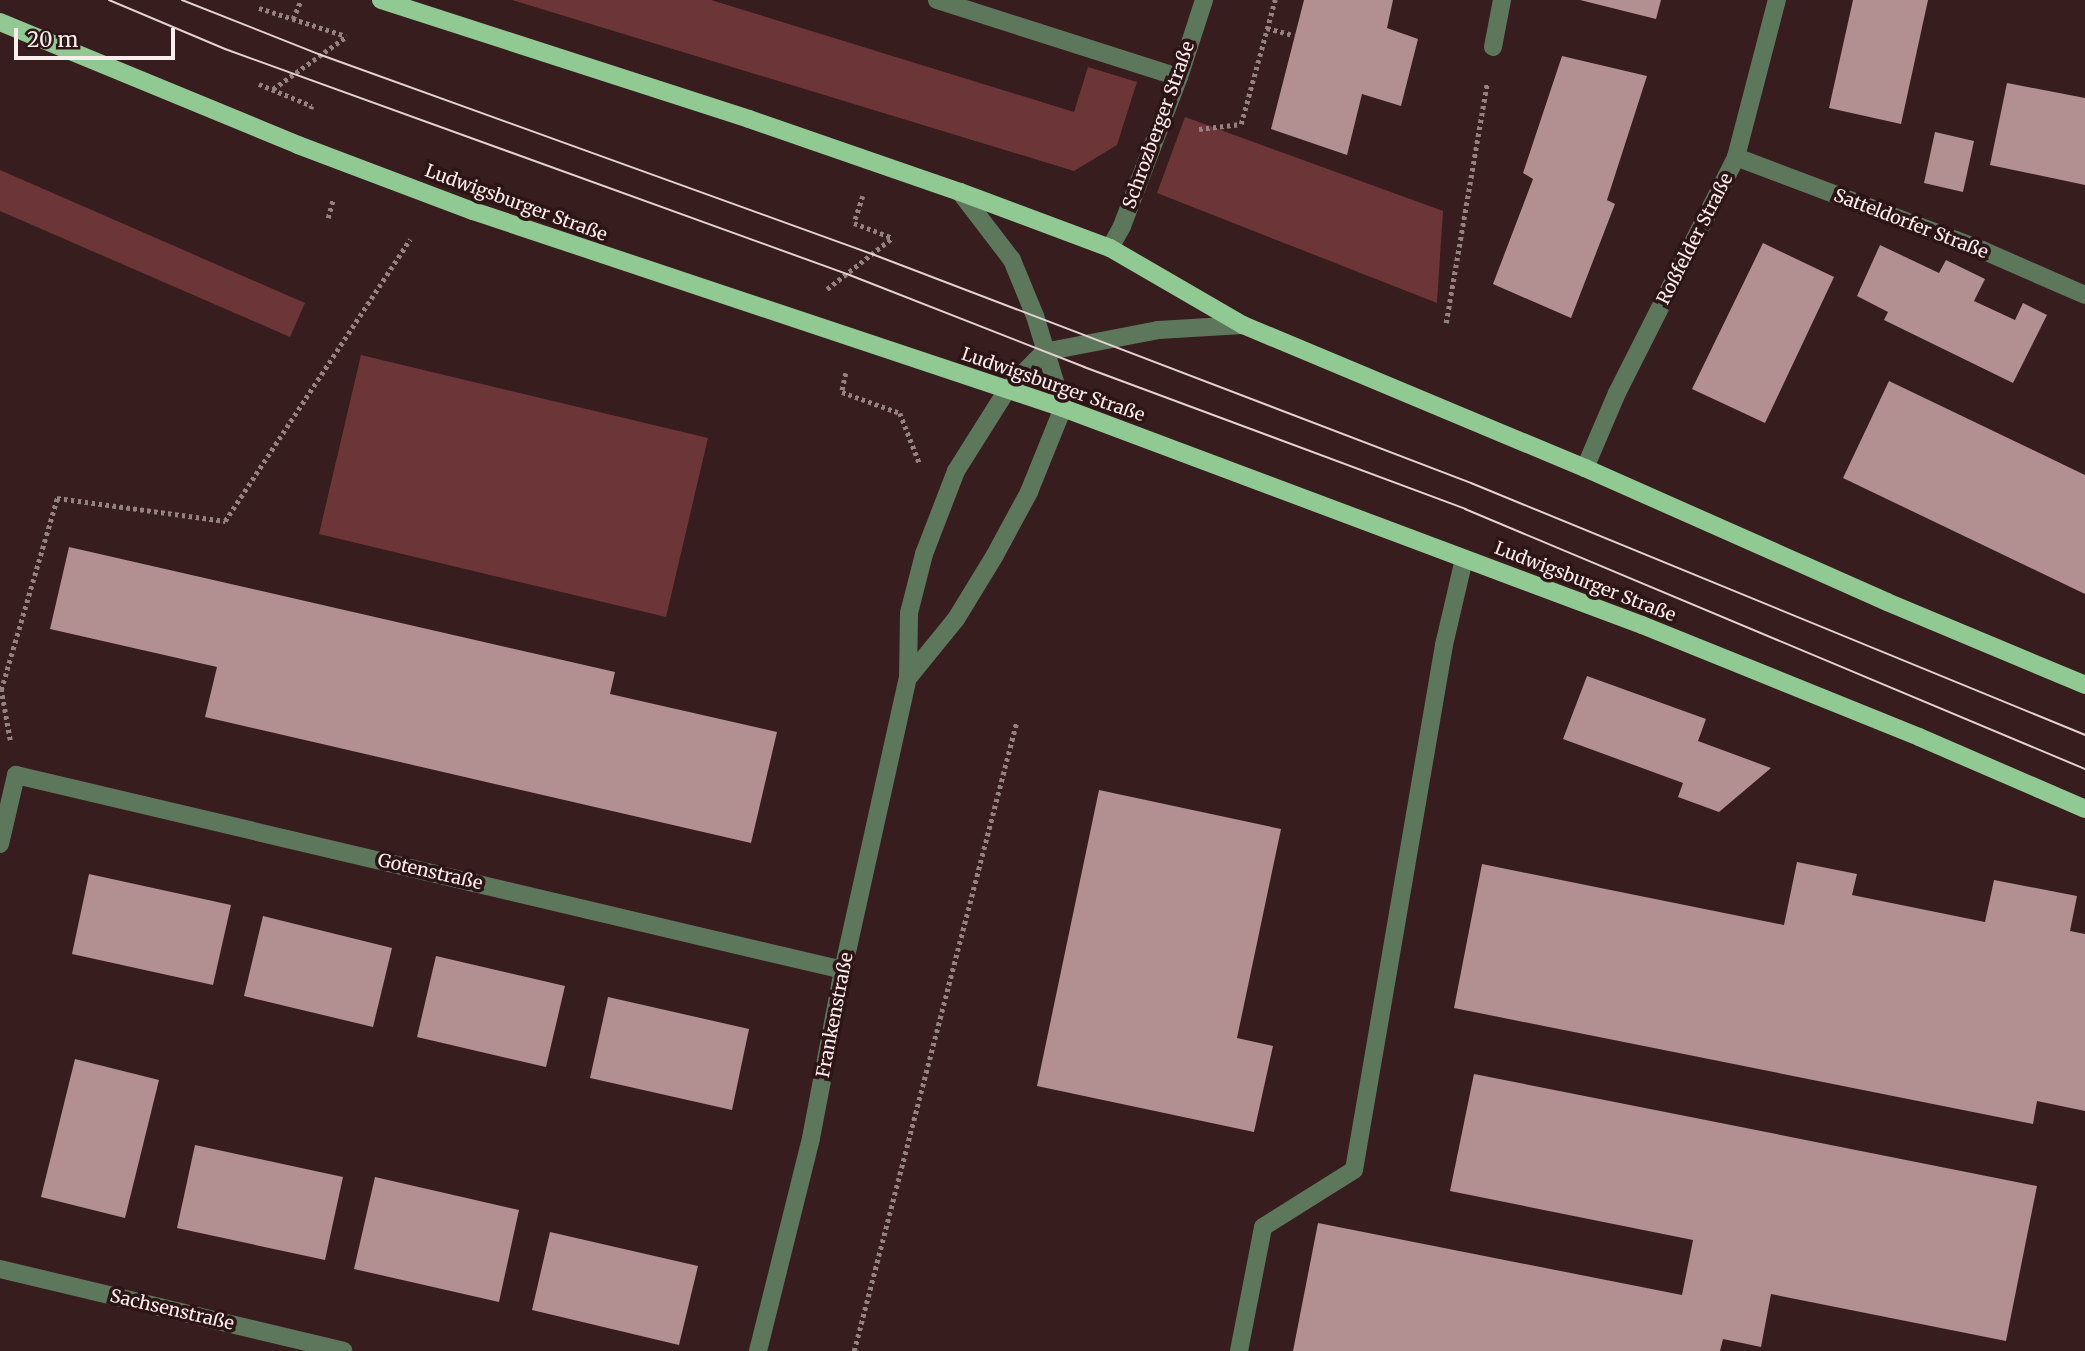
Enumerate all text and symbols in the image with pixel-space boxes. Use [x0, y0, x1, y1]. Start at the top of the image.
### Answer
scale bar [18, 14, 178, 58]
text: 20 m [27, 26, 78, 53]
street label: Schrozberger Straße [1119, 38, 1199, 212]
street label: Ludwigsburger Straße [422, 160, 610, 246]
street label: Roßfelder Straße [1652, 170, 1738, 308]
street label: Satteldorfer Straße [1831, 185, 1991, 263]
street label: Ludwigsburger Straße [959, 343, 1147, 427]
street label: Ludwigsburger Straße [1491, 537, 1679, 627]
street label: Gotenstraße [376, 849, 484, 895]
street label: Frankenstraße [812, 951, 858, 1079]
street label: Sachsenstraße [108, 1285, 236, 1335]

